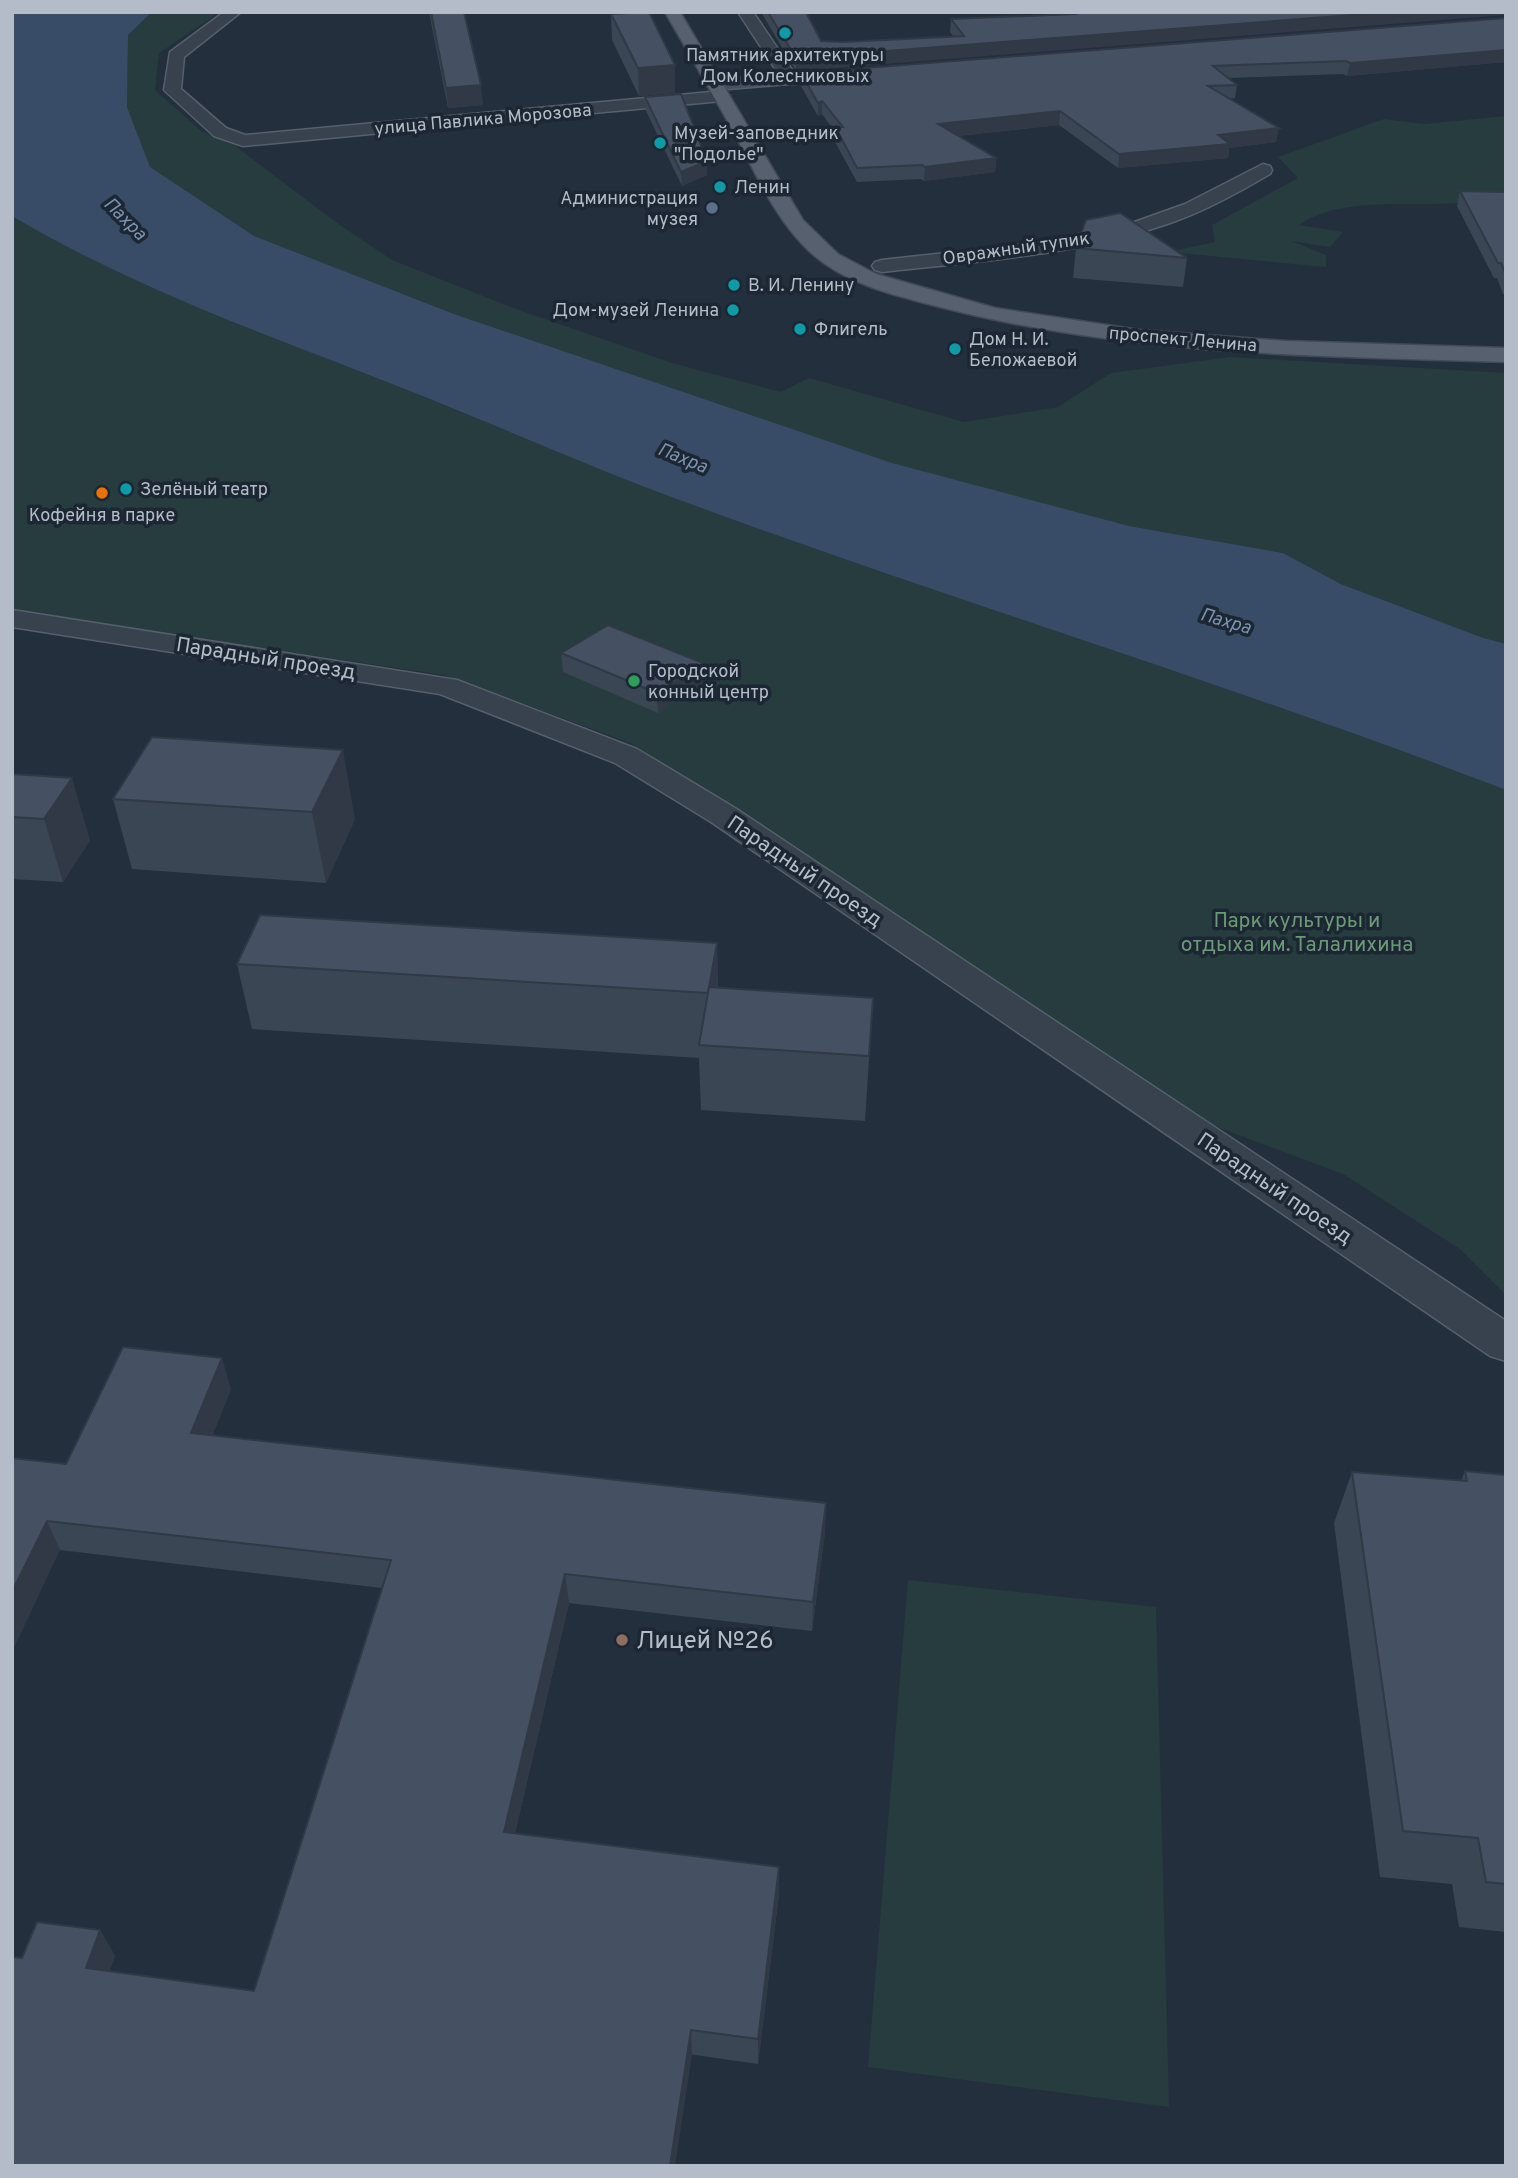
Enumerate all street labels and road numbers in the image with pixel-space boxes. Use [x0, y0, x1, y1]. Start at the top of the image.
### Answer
street label: улица Павлика Морозова [374, 100, 593, 141]
street label: Овражный тупик [941, 228, 1091, 271]
street label: проспект Ленина [1108, 323, 1258, 358]
street label: Парадный проезд [174, 632, 358, 687]
street label: Парадный проезд [721, 810, 887, 934]
street label: Парадный проезд [1191, 1127, 1357, 1251]

